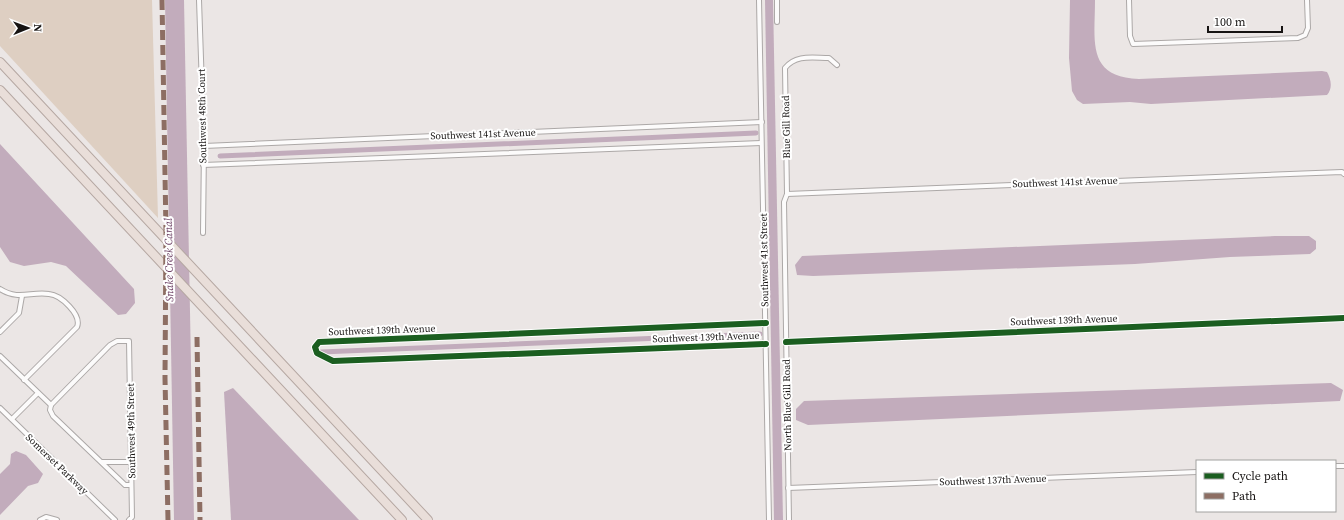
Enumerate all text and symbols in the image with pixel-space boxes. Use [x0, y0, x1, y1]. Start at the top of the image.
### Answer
north arrow [8, 8, 48, 48]
scale bar [1208, 8, 1282, 34]
text: 100 m [1214, 14, 1246, 30]
text: N [30, 24, 45, 32]
street label: Southwest 48th Court [195, 68, 209, 163]
street label: Blue Gill Road [779, 95, 793, 159]
street label: Southwest 141st Avenue [430, 126, 536, 142]
street label: Southwest 141st Avenue [1012, 174, 1118, 190]
street label: Southwest 41st Street [757, 212, 771, 307]
water label: Snake Creek Canal [161, 217, 177, 302]
street label: Southwest 139th Avenue [1010, 312, 1118, 328]
street label: Southwest 139th Avenue [328, 322, 436, 338]
street label: Southwest 139th Avenue [652, 329, 760, 345]
street label: North Blue Gill Road [780, 359, 794, 451]
street label: Southwest 49th Street [124, 383, 138, 479]
street label: Somerset Parkway [23, 431, 92, 498]
legend [1196, 460, 1336, 512]
text: Cycle path [1232, 468, 1288, 484]
street label: Southwest 137th Avenue [939, 472, 1047, 488]
text: Path [1232, 488, 1256, 504]

